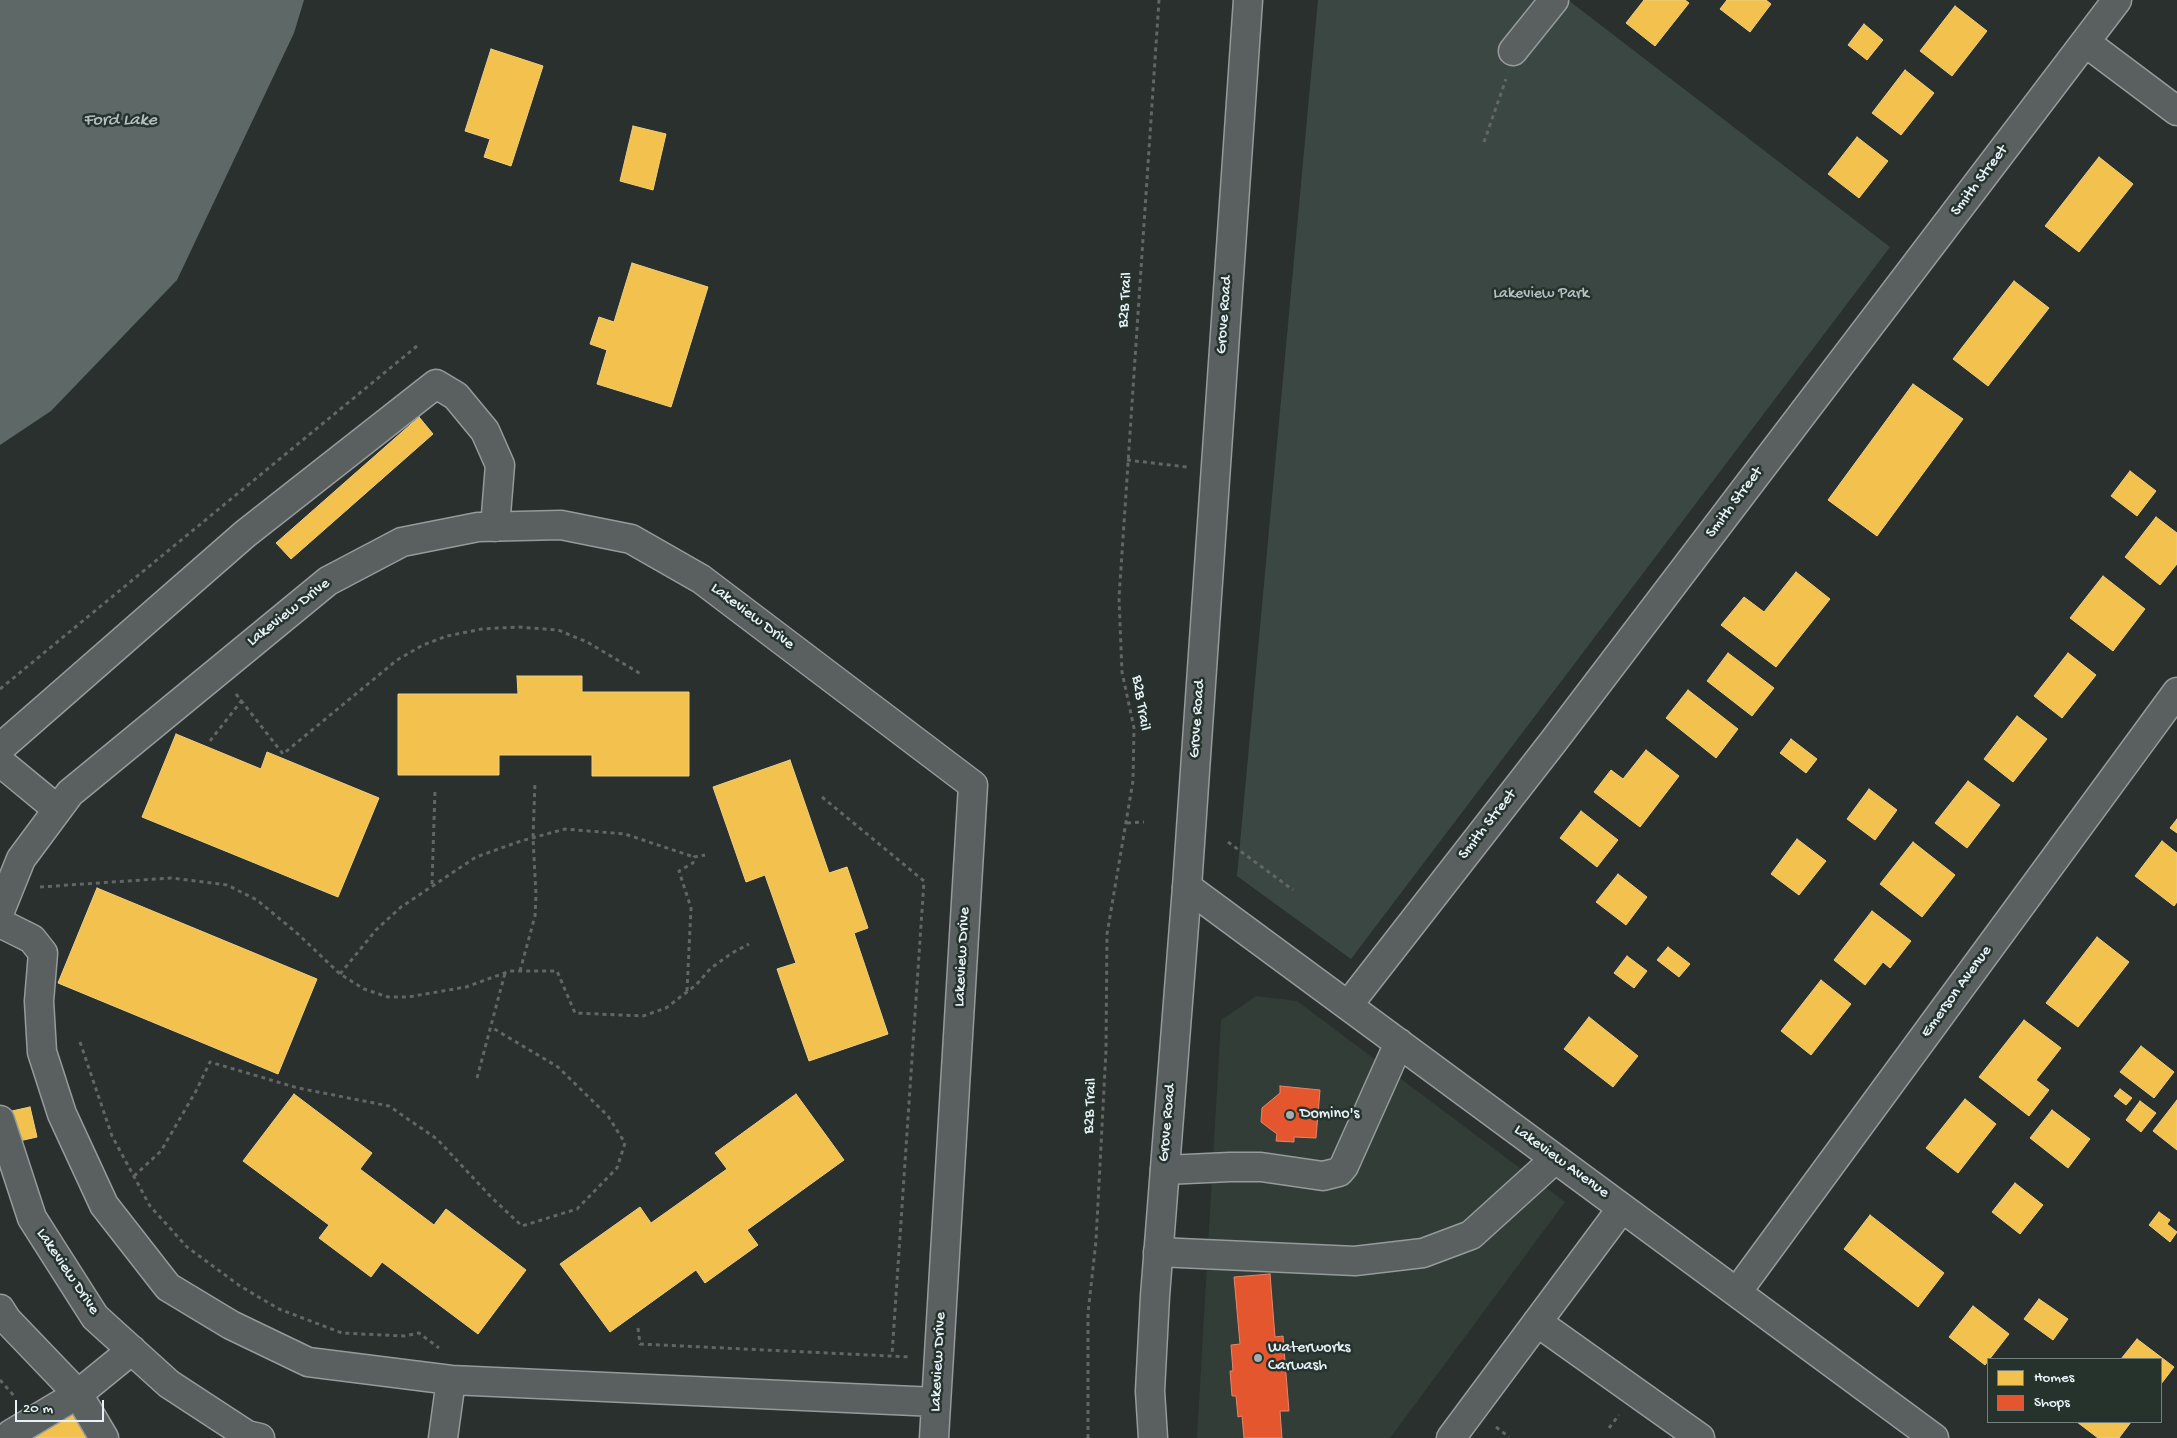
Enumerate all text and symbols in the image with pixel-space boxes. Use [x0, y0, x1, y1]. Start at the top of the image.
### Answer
water label: Ford Lake [83, 110, 157, 132]
street label: Smith Street [1947, 142, 2013, 220]
street label: B2B Trail [1114, 272, 1138, 328]
street label: Grove Road [1213, 275, 1237, 355]
park label: Lakeview Park [1493, 285, 1589, 305]
street label: Smith Street [1702, 464, 1768, 542]
street label: Lakeview Drive [244, 575, 334, 651]
street label: Lakeview Drive [706, 579, 798, 655]
street label: B2B Trail [1126, 674, 1154, 732]
street label: Grove Road [1186, 679, 1210, 759]
street label: Smith Street [1455, 786, 1521, 864]
street label: Lakeview Drive [951, 907, 975, 1007]
street label: Emerson Avenue [1917, 942, 1997, 1042]
street label: B2B Trail [1080, 1078, 1102, 1134]
street label: Grove Road [1155, 1083, 1181, 1163]
place label: Domino's [1300, 1105, 1359, 1125]
marker: Domino's [1284, 1109, 1296, 1121]
street label: Lakeview Avenue [1510, 1121, 1612, 1203]
street label: Lakeview Drive [31, 1225, 103, 1319]
street label: Lakeview Drive [927, 1312, 951, 1412]
place label: Waterworks Carwash [1268, 1339, 1350, 1377]
marker: Waterworks Carwash [1252, 1352, 1264, 1364]
legend [1987, 1358, 2162, 1423]
text: Homes [2034, 1369, 2074, 1387]
scale bar [18, 1390, 106, 1422]
text: Shops [2034, 1394, 2070, 1412]
text: 20 m [23, 1400, 53, 1418]

